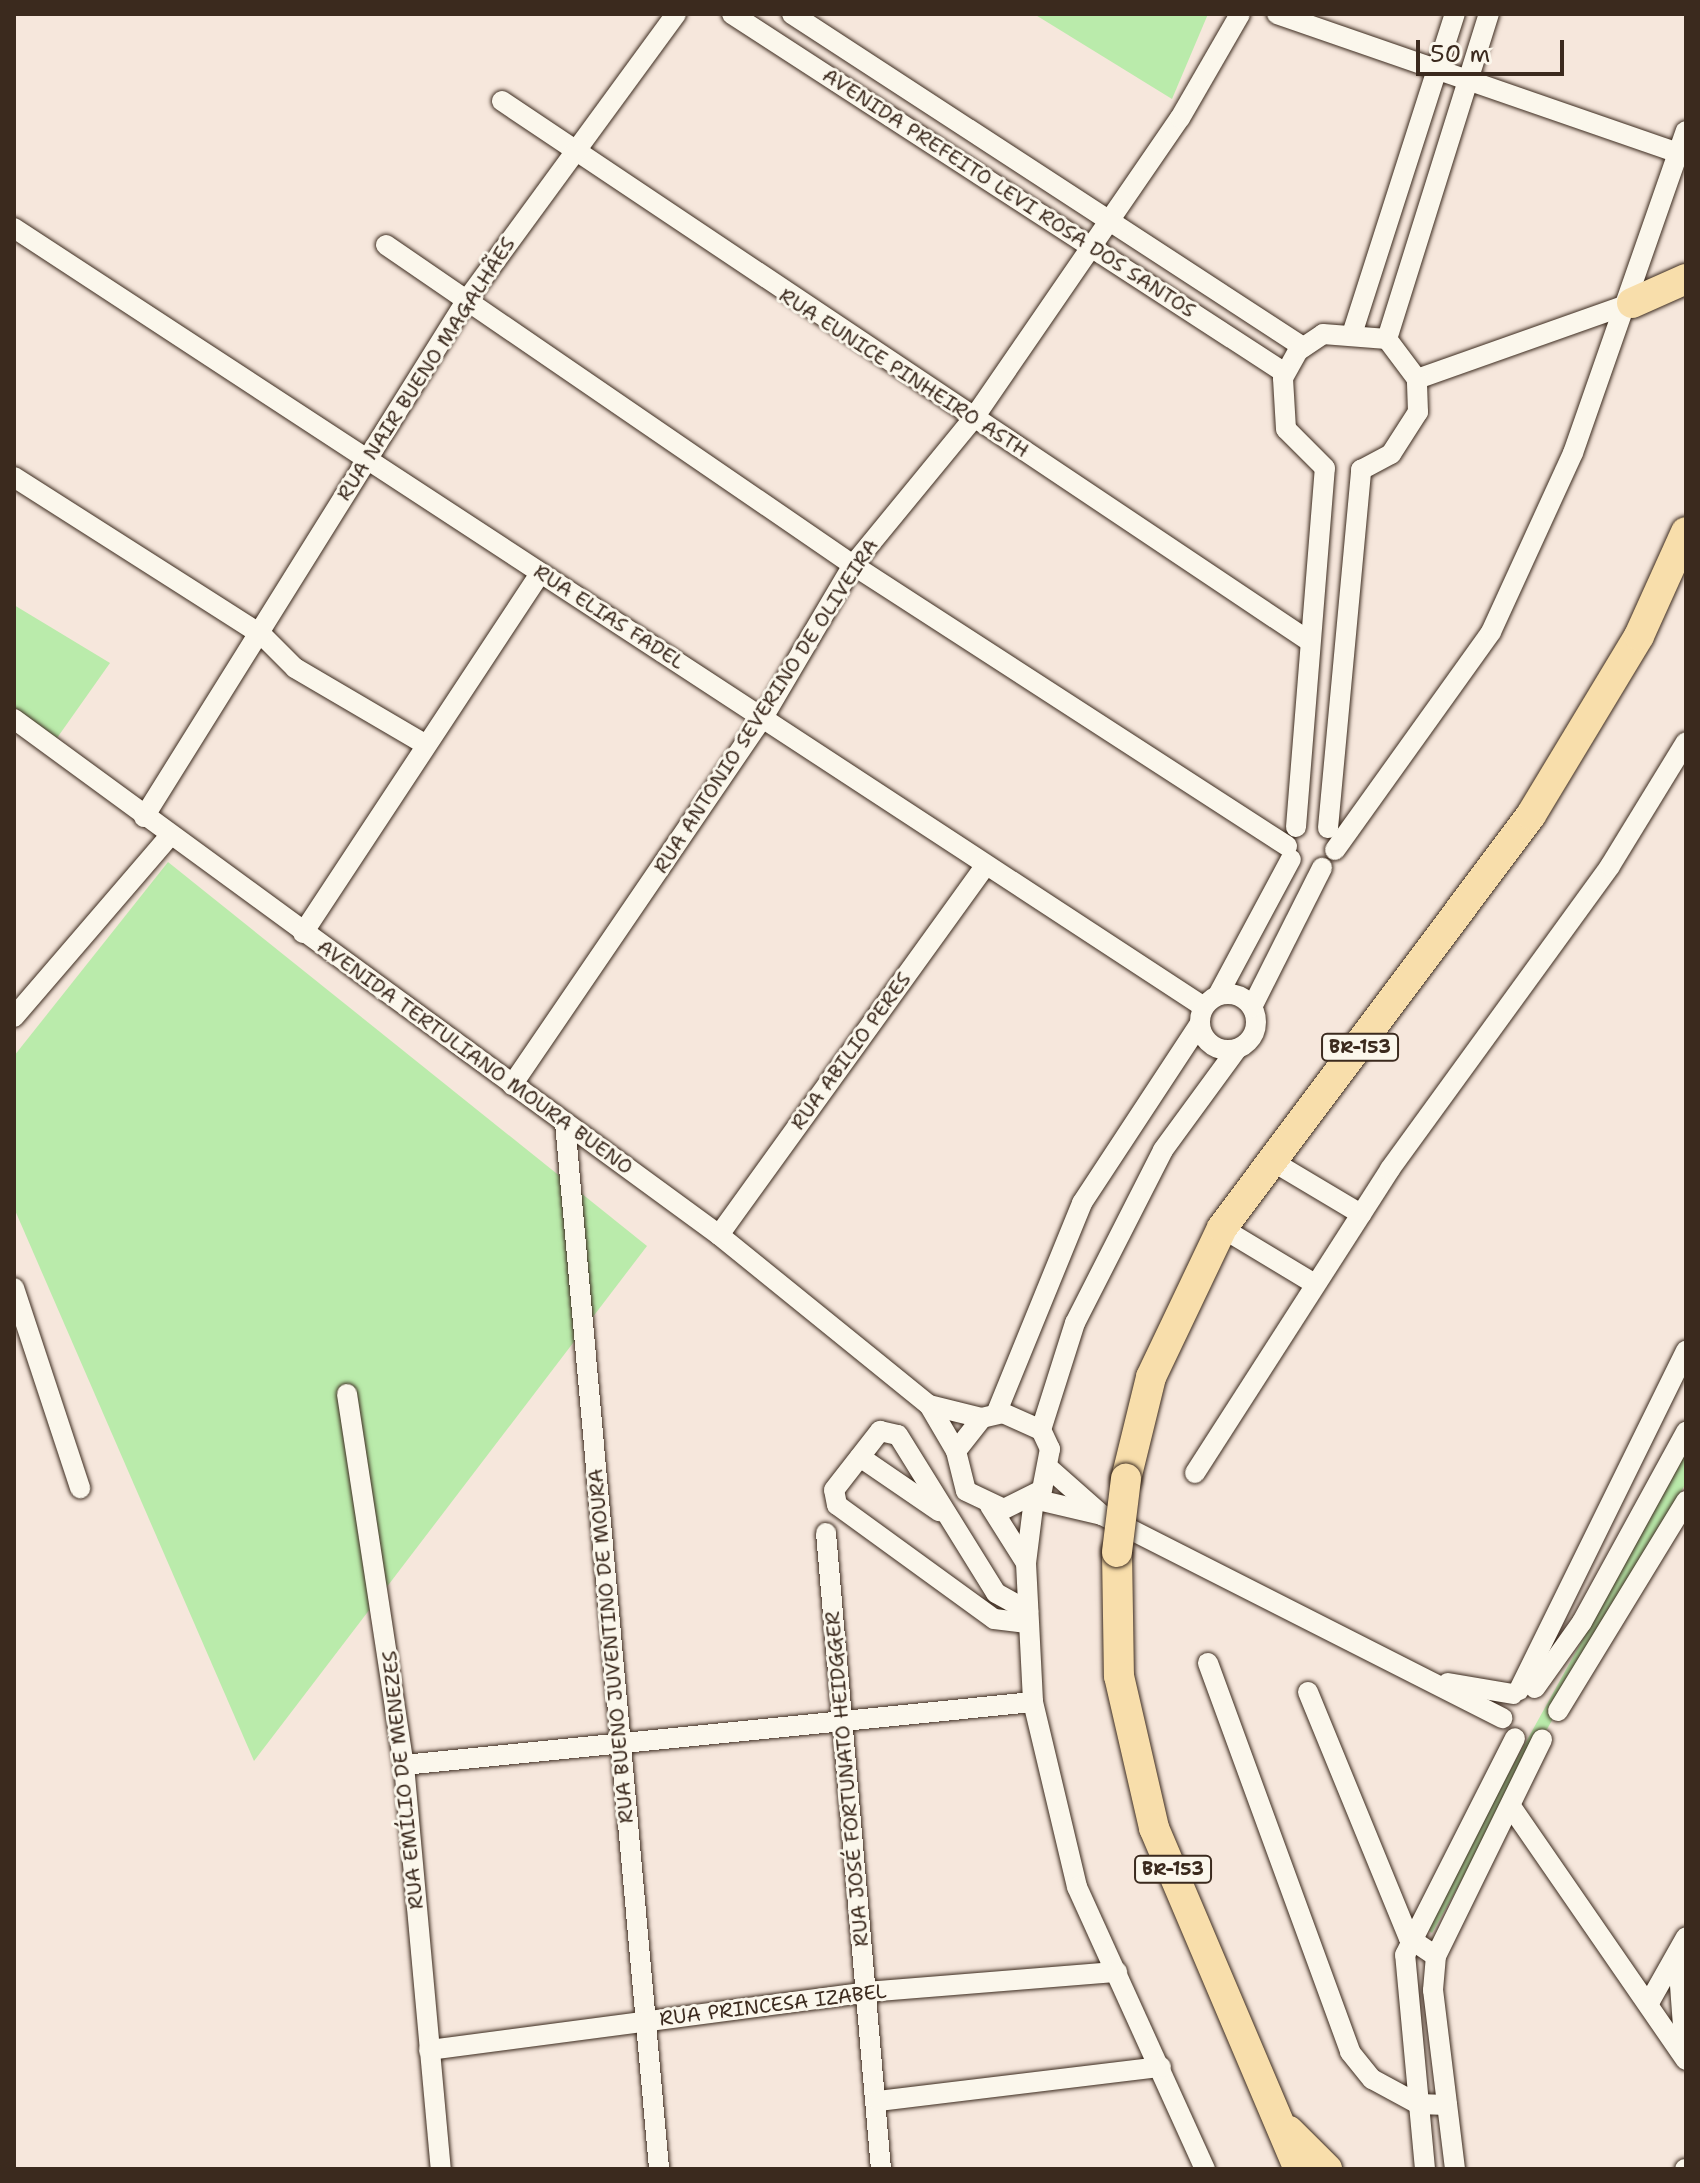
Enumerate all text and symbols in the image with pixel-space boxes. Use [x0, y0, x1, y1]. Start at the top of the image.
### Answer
scale bar [1420, 24, 1568, 74]
text: 50 m [1430, 38, 1490, 70]
street label: AVENIDA PREFEITO LEVI ROSA DOS SANTOS [818, 63, 1200, 323]
street label: RUA NAIR BUENO MAGALHÃES [332, 233, 520, 505]
street label: RUA EUNICE PINHEIRO ASTH [775, 283, 1033, 463]
street label: RUA ANTONIO SEVERINO DE OLIVEIRA [649, 534, 883, 878]
street label: RUA ELIAS FADEL [529, 559, 689, 675]
street label: AVENIDA TERTULIANO MOURA BUENO [313, 934, 637, 1180]
street label: RUA ABILIO PERES [786, 968, 916, 1134]
road number: BR-153 [1320, 1033, 1400, 1061]
street label: RUA BUENO JUVENTINO DE MOURA [584, 1468, 638, 1824]
street label: RUA JOSÉ FORTUNATO HEIDGGER [820, 1610, 874, 1948]
street label: RUA EMÍLIO DE MENEZES [377, 1650, 429, 1910]
road number: BR-153 [1133, 1855, 1213, 1883]
street label: RUA PRINCESA IZABEL [658, 1979, 888, 2031]

